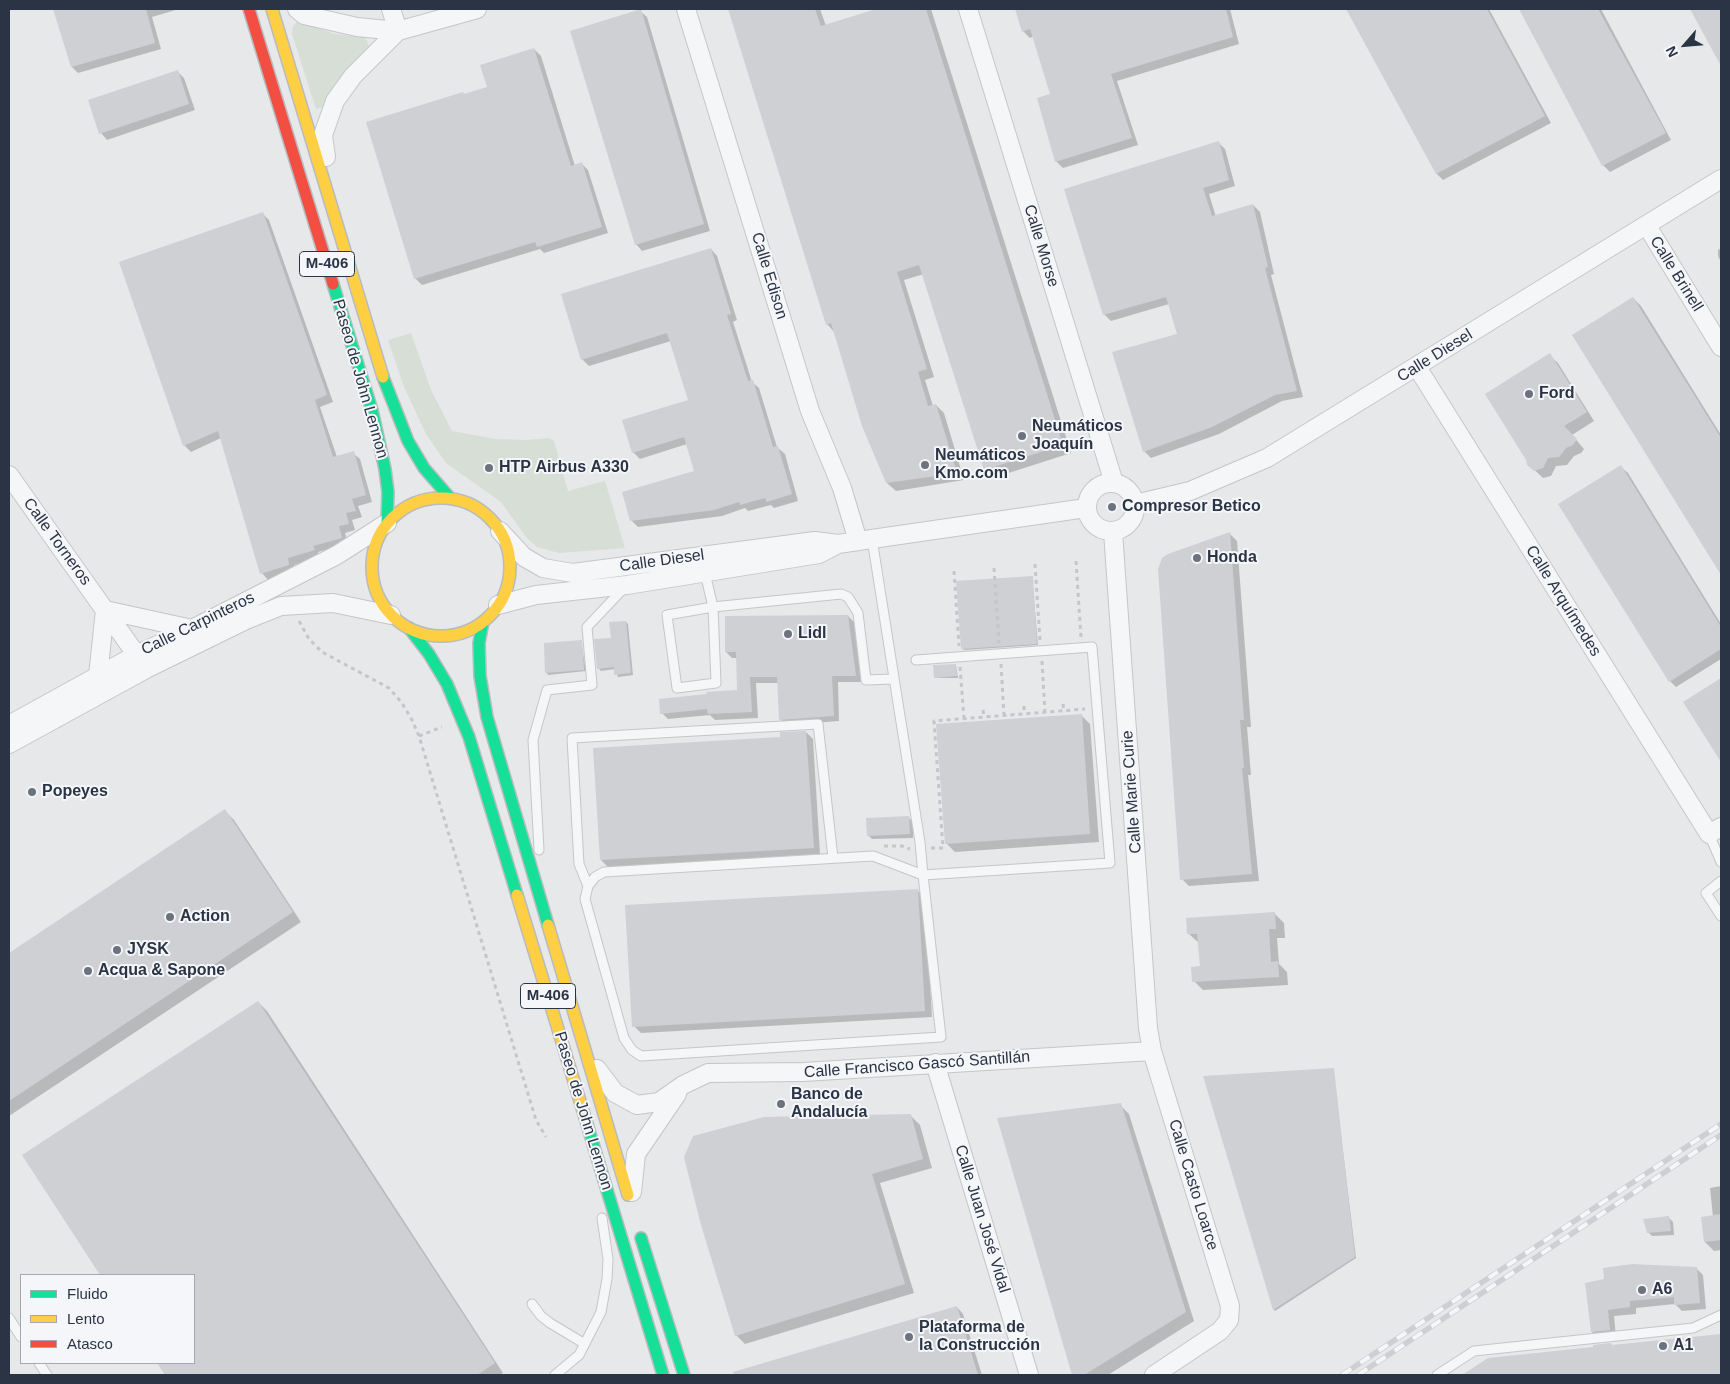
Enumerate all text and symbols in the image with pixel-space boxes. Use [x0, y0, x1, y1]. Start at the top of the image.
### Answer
north arrow [1660, 20, 1710, 70]
text: N [1662, 44, 1681, 60]
street label: Calle Morse [1019, 202, 1063, 290]
street label: Calle Edison [747, 230, 791, 322]
street label: Calle Brinell [1645, 233, 1707, 315]
road number: M-406 [300, 252, 354, 276]
street label: Paseo de John Lennon [328, 297, 392, 461]
street label: Calle Diesel [1394, 325, 1476, 387]
place label: Ford [1539, 384, 1575, 404]
marker: Ford [1523, 388, 1535, 400]
place label: Neumáticos Joaquín [1032, 417, 1123, 455]
marker: Neumáticos Joaquín [1016, 430, 1028, 442]
place label: Neumáticos Kmo.com [935, 446, 1026, 484]
place label: HTP Airbus A330 [499, 458, 629, 478]
marker: Neumáticos Kmo.com [919, 459, 931, 471]
marker: HTP Airbus A330 [483, 462, 495, 474]
street label: Calle Torneros [19, 495, 95, 589]
place label: Compresor Betico [1122, 497, 1261, 517]
marker: Compresor Betico [1106, 501, 1118, 513]
street label: Calle Arquímedes [1521, 542, 1605, 660]
street label: Calle Diesel [618, 546, 706, 576]
place label: Honda [1207, 548, 1257, 568]
marker: Honda [1191, 552, 1203, 564]
street label: Calle Carpinteros [138, 588, 258, 660]
place label: Lidl [798, 624, 826, 644]
marker: Lidl [782, 628, 794, 640]
street label: Calle Marie Curie [1118, 730, 1146, 854]
place label: Popeyes [42, 782, 108, 802]
marker: Popeyes [26, 786, 38, 798]
place label: Action [180, 907, 230, 927]
marker: Action [164, 911, 176, 923]
place label: JYSK [127, 940, 169, 960]
marker: JYSK [111, 944, 123, 956]
place label: Acqua & Sapone [98, 961, 225, 981]
marker: Acqua & Sapone [82, 965, 94, 977]
road number: M-406 [520, 984, 576, 1008]
street label: Paseo de John Lennon [550, 1029, 616, 1193]
street label: Calle Francisco Gascó Santillán [803, 1048, 1031, 1082]
place label: Banco de Andalucía [791, 1085, 867, 1123]
marker: Banco de Andalucía [775, 1098, 787, 1110]
street label: Calle Casto Loarce [1164, 1117, 1222, 1253]
street label: Calle Juan José Vidal [950, 1143, 1014, 1295]
legend [20, 1274, 195, 1364]
place label: A6 [1652, 1280, 1672, 1300]
marker: A6 [1636, 1284, 1648, 1296]
text: Fluido [67, 1285, 108, 1302]
text: Lento [67, 1310, 105, 1327]
place label: Plataforma de la Construcción [919, 1318, 1040, 1356]
marker: Plataforma de la Construcción [903, 1331, 915, 1343]
text: Atasco [67, 1335, 113, 1352]
place label: A1 [1673, 1336, 1693, 1356]
marker: A1 [1657, 1340, 1669, 1352]

